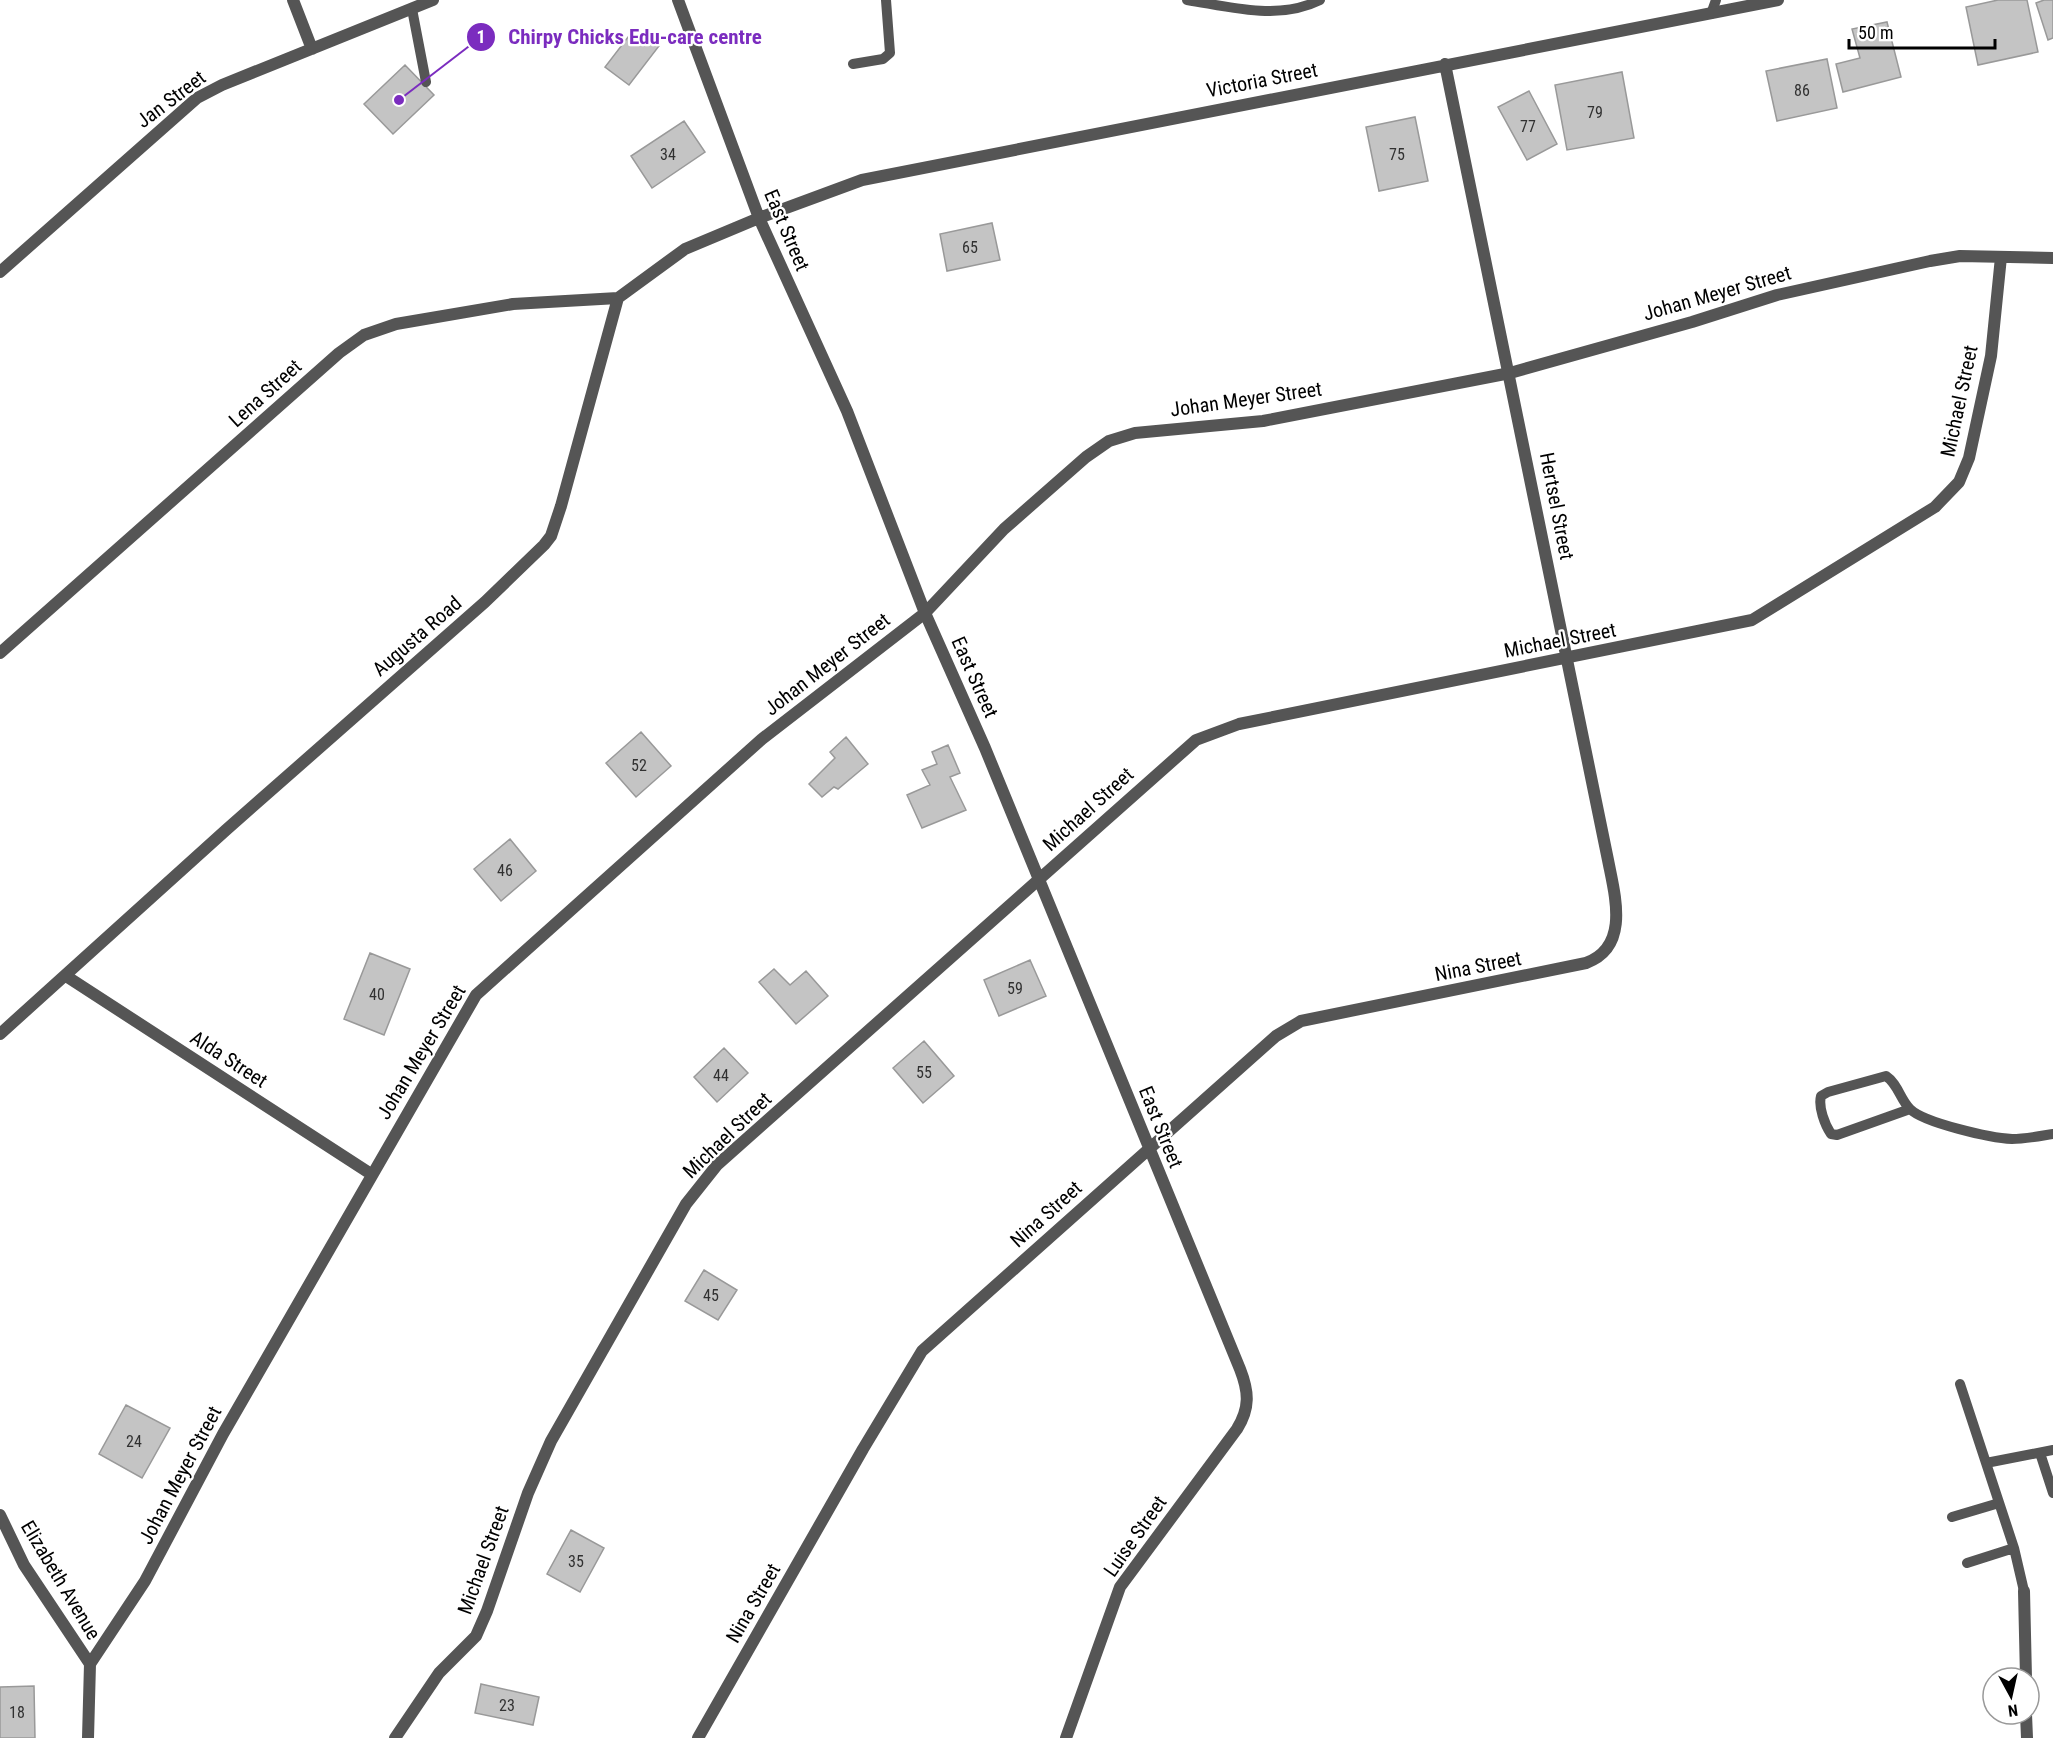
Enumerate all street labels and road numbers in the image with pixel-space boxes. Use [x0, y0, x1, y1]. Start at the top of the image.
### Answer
street label: Victoria Street [1204, 57, 1320, 103]
street label: Jan Street [132, 65, 210, 133]
street label: East Street [759, 186, 815, 274]
street label: Johan Meyer Street [1640, 260, 1794, 326]
street label: Michael Street [1935, 343, 1983, 459]
street label: Lena Street [224, 354, 306, 432]
street label: Johan Meyer Street [1169, 376, 1323, 422]
street label: Hertsel Street [1535, 450, 1579, 562]
street label: Augusta Road [368, 591, 466, 681]
street label: Johan Meyer Street [759, 607, 895, 720]
street label: Michael Street [1502, 617, 1618, 663]
street label: East Street [947, 633, 1003, 721]
street label: Michael Street [1038, 762, 1138, 856]
street label: Nina Street [1433, 946, 1523, 986]
street label: Johan Meyer Street [371, 980, 471, 1124]
street label: Alda Street [186, 1025, 272, 1093]
street label: East Street [1134, 1083, 1188, 1171]
street label: Michael Street [678, 1087, 776, 1183]
street label: Nina Street [1005, 1176, 1087, 1252]
street label: Johan Meyer Street [134, 1402, 226, 1548]
street label: Luise Street [1098, 1491, 1172, 1581]
street label: Michael Street [452, 1502, 514, 1617]
street label: Elizabeth Avenue [16, 1516, 106, 1644]
street label: Nina Street [721, 1559, 785, 1647]

